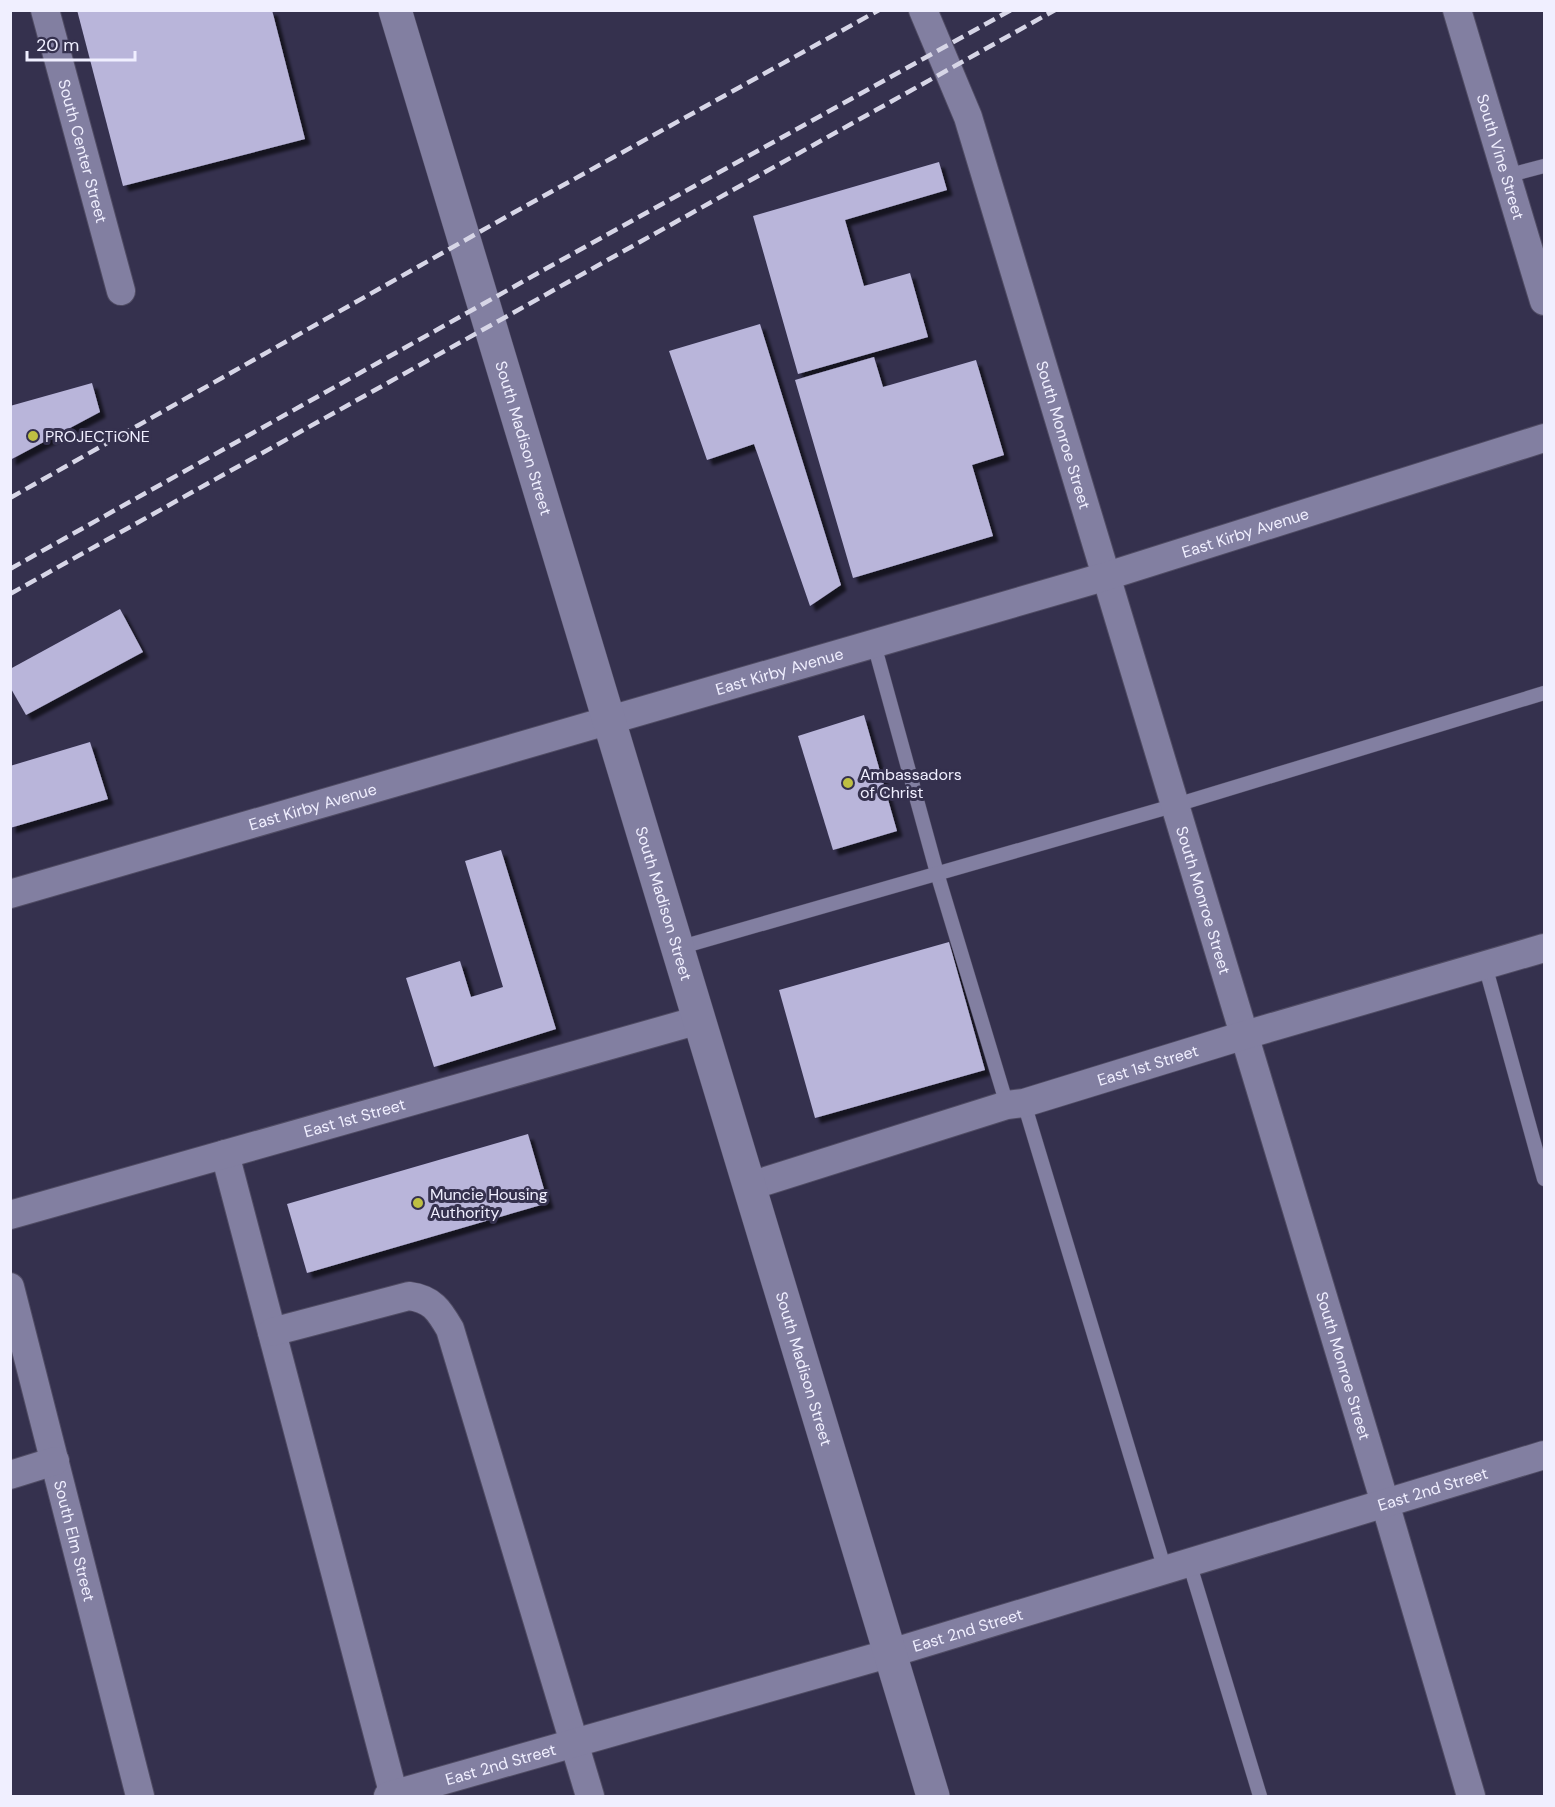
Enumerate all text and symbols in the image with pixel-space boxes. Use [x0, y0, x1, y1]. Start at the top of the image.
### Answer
scale bar [27, 24, 135, 62]
text: 20 m [36, 33, 79, 57]
street label: South Center Street [54, 77, 113, 225]
street label: South Vine Street [1472, 91, 1530, 222]
street label: South Madison Street [491, 358, 557, 518]
street label: South Monroe Street [1031, 358, 1096, 511]
place label: PROJECTiONE [45, 426, 150, 447]
marker: PROJECTiONE [26, 429, 40, 443]
street label: East Kirby Avenue [1179, 502, 1311, 562]
street label: East Kirby Avenue [713, 643, 846, 699]
place label: Ambassadors of Christ [860, 764, 962, 803]
marker: Ambassadors of Christ [841, 776, 855, 790]
street label: East Kirby Avenue [246, 778, 379, 835]
street label: South Madison Street [631, 824, 697, 983]
street label: South Monroe Street [1171, 824, 1236, 977]
street label: East 1st Street [1095, 1040, 1201, 1090]
street label: East 1st Street [301, 1093, 408, 1142]
place label: Muncie Housing Authority [430, 1184, 548, 1223]
marker: Muncie Housing Authority [411, 1196, 425, 1210]
street label: South Madison Street [771, 1289, 837, 1448]
street label: South Monroe Street [1311, 1289, 1376, 1442]
street label: East 2nd Street [1375, 1462, 1490, 1515]
street label: South Elm Street [49, 1478, 100, 1604]
street label: East 2nd Street [910, 1603, 1025, 1656]
street label: East 2nd Street [443, 1738, 558, 1790]

